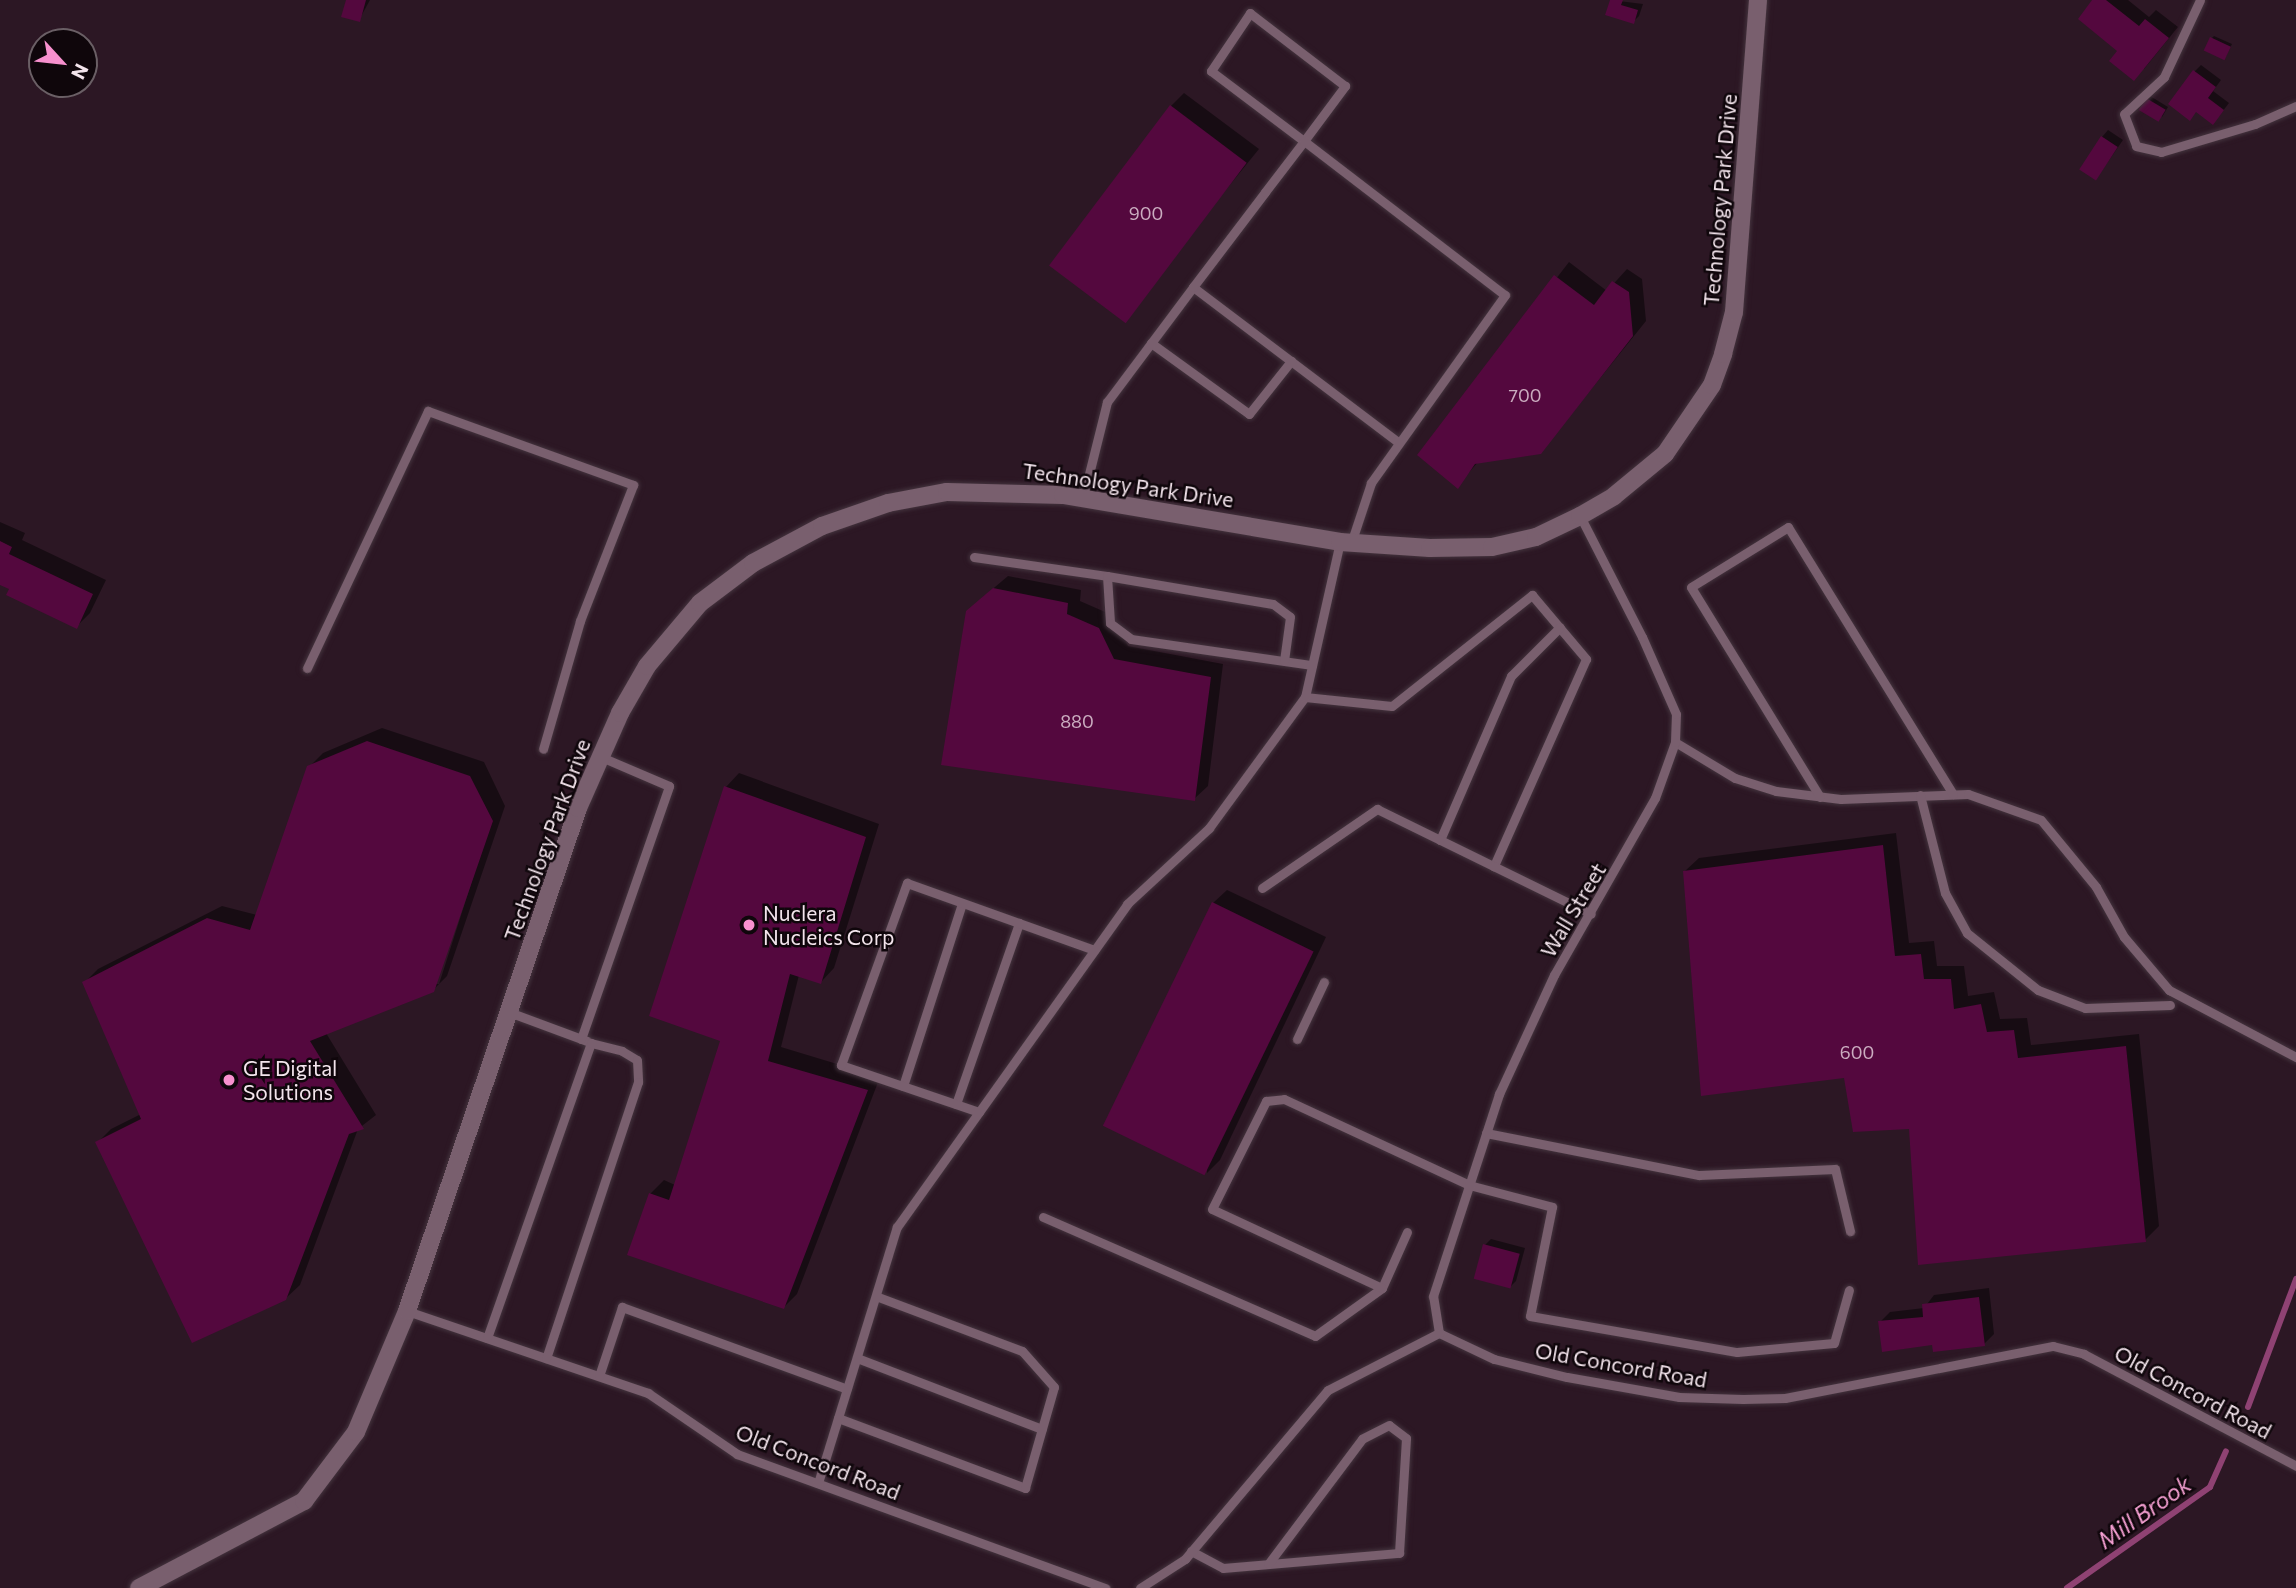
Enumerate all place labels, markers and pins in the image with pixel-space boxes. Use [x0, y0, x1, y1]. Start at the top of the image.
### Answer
place label: Nuclera Nucleics Corp [763, 900, 894, 950]
marker: Nuclera Nucleics Corp [741, 917, 757, 933]
place label: GE Digital Solutions [243, 1055, 337, 1105]
marker: GE Digital Solutions [221, 1072, 237, 1088]

